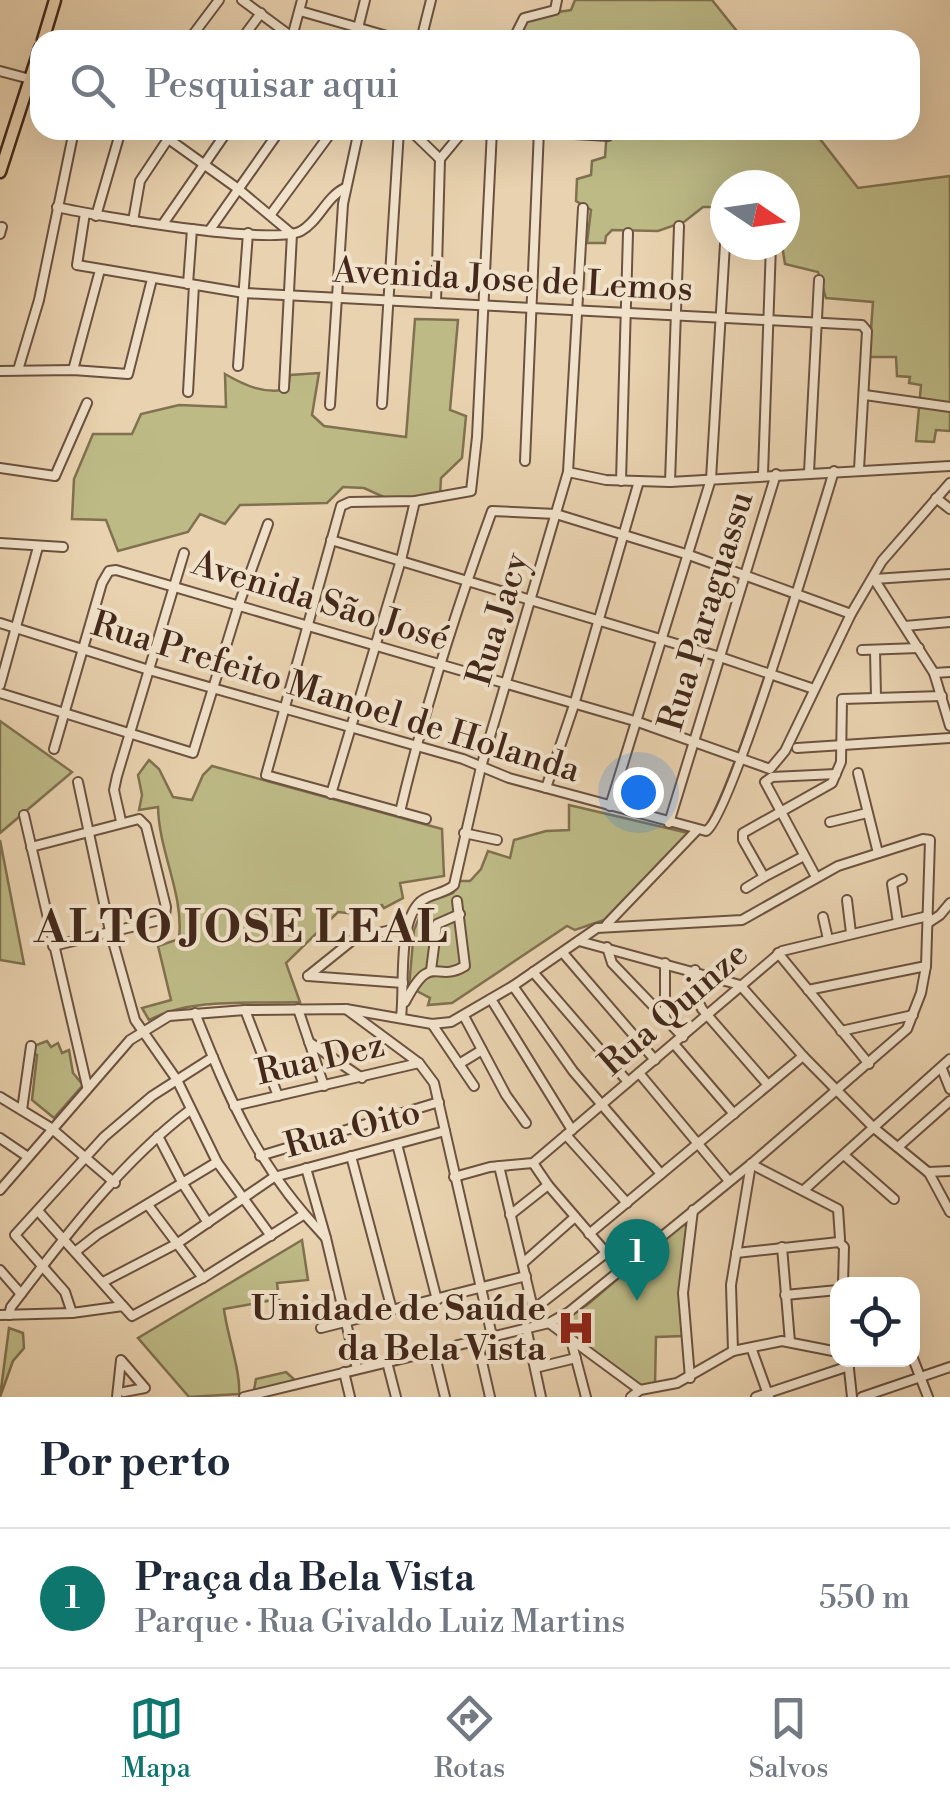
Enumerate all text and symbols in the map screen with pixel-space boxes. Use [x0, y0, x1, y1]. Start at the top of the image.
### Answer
search box [30, 30, 920, 140]
icon: search [65, 58, 120, 113]
text: Pesquisar aqui [145, 62, 399, 109]
north arrow [710, 170, 800, 260]
street label: Avenida Jose de Lemos [331, 250, 694, 311]
street label: Rua Paraguassu [650, 487, 763, 736]
street label: Avenida São José [186, 542, 454, 661]
street label: Rua Jacy [458, 547, 539, 691]
street label: Rua Prefeito Manoel de Holanda [86, 603, 585, 792]
your location [613, 767, 664, 818]
district label: ALTO JOSE LEAL [33, 900, 450, 957]
street label: Rua Quinze [591, 933, 757, 1085]
street label: Rua Dez [252, 1024, 389, 1095]
street label: Rua Oito [280, 1091, 425, 1168]
pin: 1 [604, 1218, 670, 1301]
map controls [830, 1277, 920, 1367]
button: locate [830, 1277, 920, 1367]
place label: Unidade de Saúde da Bela Vista [251, 1288, 547, 1371]
hospital icon: Unidade de Saúde da Bela Vista [555, 1307, 597, 1349]
text: Por perto [40, 1436, 231, 1489]
text: Praça da Bela Vista [135, 1555, 475, 1602]
text: 1 [65, 1578, 80, 1618]
text: 550 m [819, 1578, 910, 1618]
text: Parque · Rua Givaldo Luiz Martins [135, 1602, 625, 1642]
tab: Mapa [122, 1691, 191, 1786]
tab: Rotas [434, 1691, 505, 1786]
tab: Salvos [748, 1691, 828, 1786]

